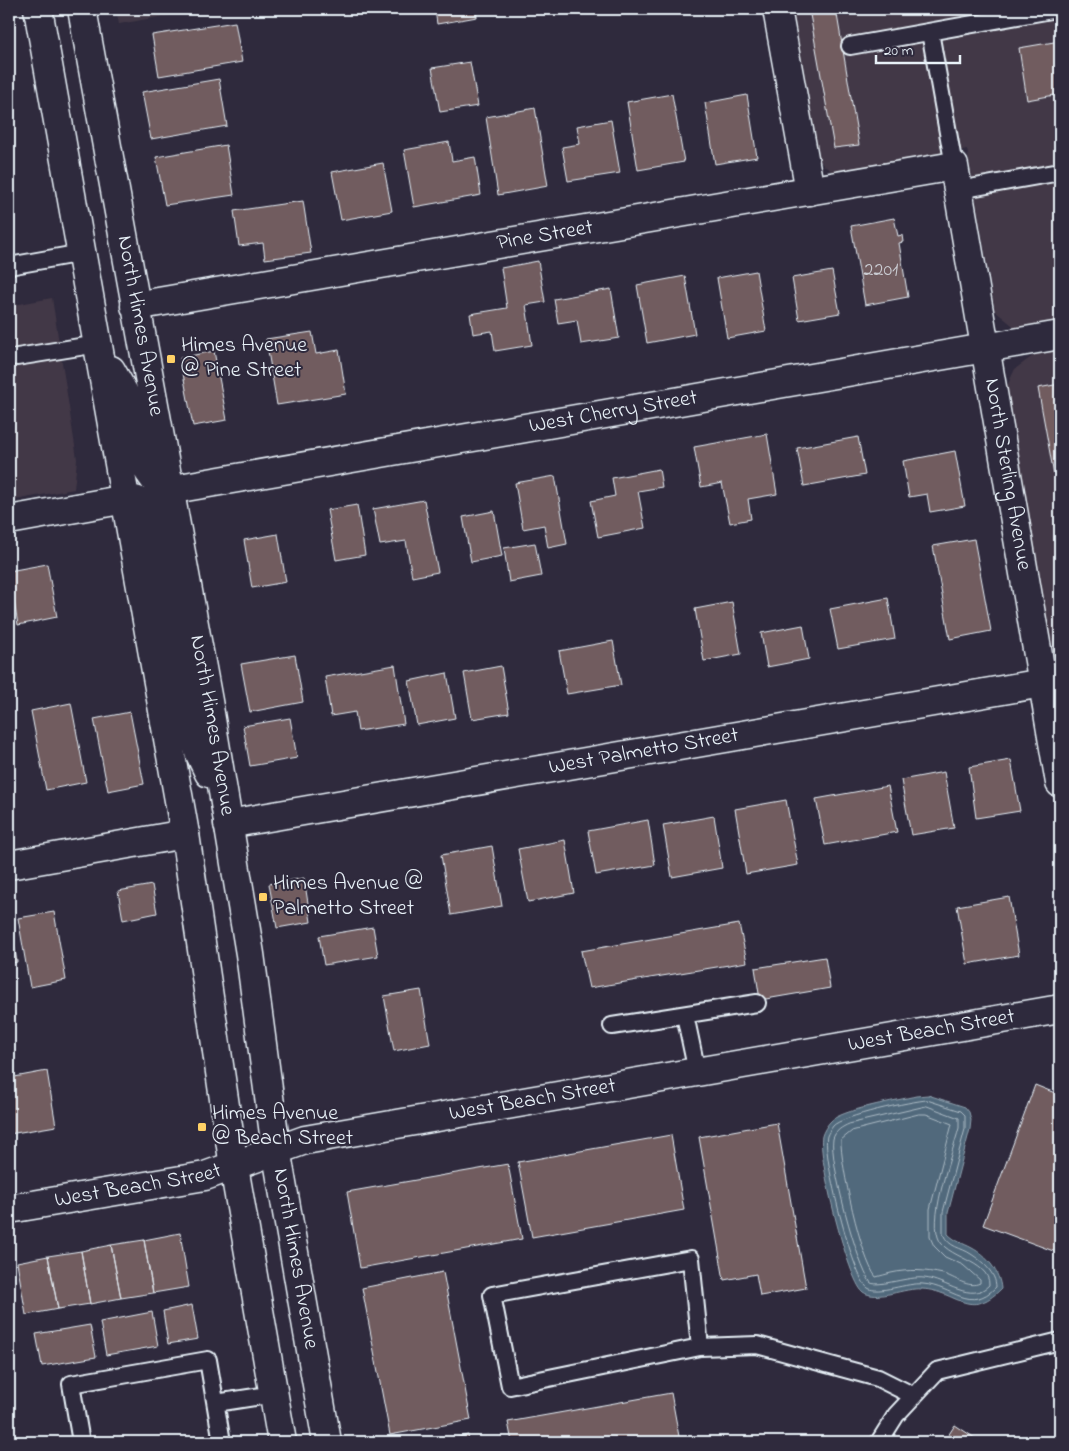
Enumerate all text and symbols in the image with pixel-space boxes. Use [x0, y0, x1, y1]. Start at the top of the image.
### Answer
scale bar [876, 32, 960, 64]
text: 20 m [884, 40, 914, 62]
street label: Pine Street [494, 212, 596, 260]
street label: North Himes Avenue [108, 233, 172, 419]
house number: 2201 [864, 256, 898, 285]
place label: Himes Avenue @ Pine Street [181, 330, 307, 387]
marker: Himes Avenue @ Pine Street [165, 353, 177, 365]
street label: North Sterling Avenue [975, 376, 1039, 573]
street label: West Cherry Street [527, 382, 701, 443]
street label: North Himes Avenue [180, 632, 243, 818]
street label: West Palmetto Street [546, 720, 742, 784]
place label: Himes Avenue @ Palmetto Street [273, 868, 423, 925]
marker: Himes Avenue @ Palmetto Street [257, 891, 269, 903]
street label: West Beach Street [846, 1001, 1018, 1061]
street label: West Beach Street [447, 1070, 619, 1131]
place label: Himes Avenue @ Beach Street [212, 1098, 354, 1155]
marker: Himes Avenue @ Beach Street [196, 1121, 208, 1133]
street label: West Beach Street [52, 1155, 227, 1217]
street label: North Himes Avenue [264, 1166, 327, 1352]

